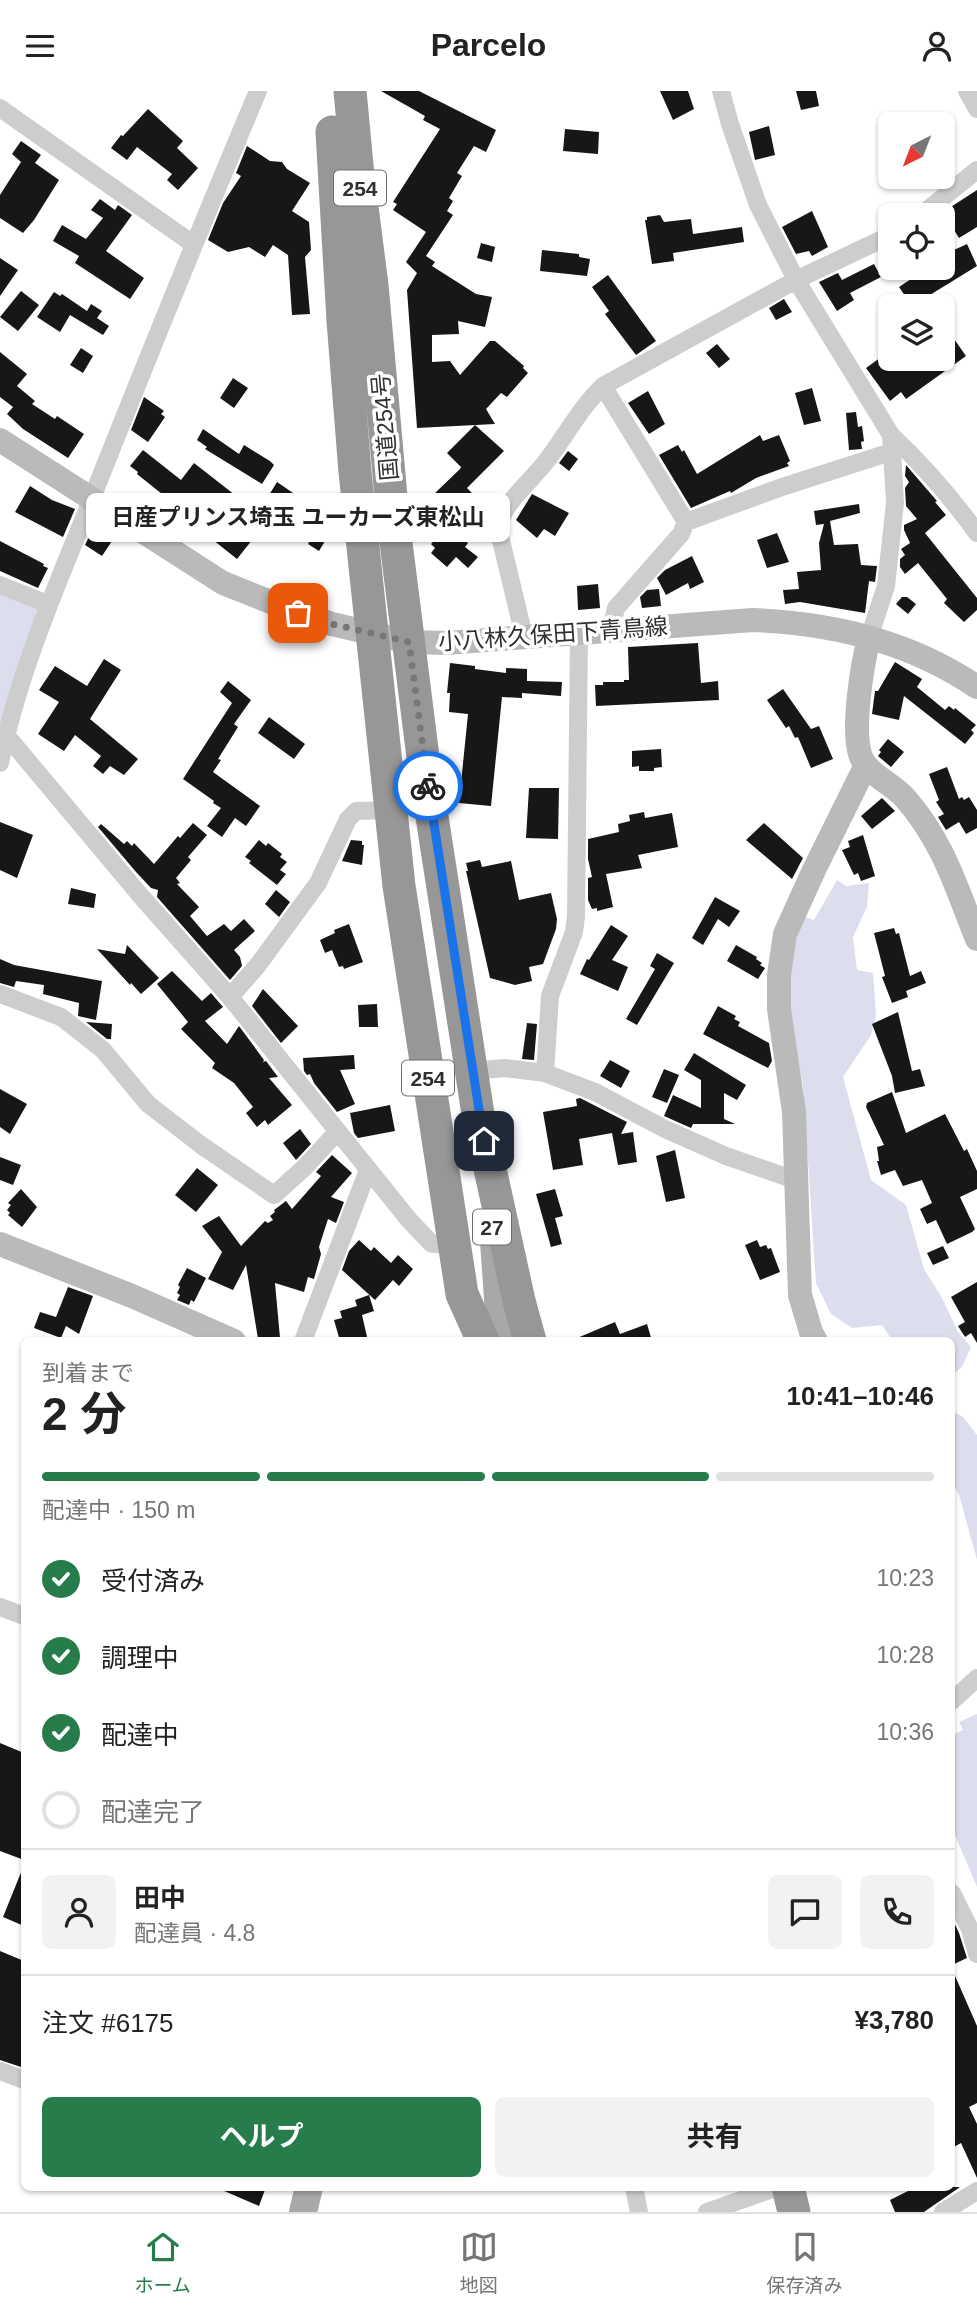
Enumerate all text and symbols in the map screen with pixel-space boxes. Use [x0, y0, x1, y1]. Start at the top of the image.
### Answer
icon: menu [21, 27, 59, 65]
text: Parcelo [431, 27, 546, 63]
icon: person [918, 27, 956, 65]
north arrow [878, 112, 956, 189]
map controls [878, 112, 955, 371]
road number: 254 [334, 171, 386, 205]
button: locate [878, 203, 955, 280]
button: layers [878, 294, 955, 371]
street label: 国道254号 [367, 372, 403, 482]
callout: 日産プリンス埼玉 ユーカーズ東松山 [86, 494, 510, 543]
text: 日産プリンス埼玉 ユーカーズ東松山 [112, 504, 484, 530]
pin [268, 583, 328, 643]
icon: bag [279, 594, 317, 632]
street label: 小八林久保田下青鳥線 [437, 613, 669, 655]
courier [393, 751, 463, 821]
icon: bike [409, 767, 447, 805]
road number: 254 [402, 1061, 454, 1095]
pin [454, 1111, 514, 1171]
icon: home [465, 1122, 503, 1160]
road number: 27 [473, 1209, 511, 1245]
text: 到着まで [42, 1360, 134, 1386]
text: 10:41–10:46 [787, 1381, 934, 1411]
text: 2 分 [42, 1388, 126, 1440]
text: 配達中 · 150 m [42, 1497, 195, 1523]
icon: check [42, 1560, 80, 1598]
text: 10:23 [876, 1565, 934, 1591]
text: 受付済み [101, 1566, 205, 1596]
icon: check [42, 1637, 80, 1675]
text: 10:28 [876, 1642, 934, 1668]
text: 調理中 [101, 1643, 179, 1673]
icon: check [42, 1714, 80, 1752]
text: 10:36 [876, 1719, 934, 1745]
text: 配達中 [101, 1720, 179, 1750]
text: 配達完了 [101, 1797, 205, 1827]
button: person [42, 1875, 116, 1949]
button: chat [768, 1875, 842, 1949]
button: phone [860, 1875, 934, 1949]
text: 田中 [134, 1883, 186, 1913]
text: 配達員 · 4.8 [134, 1920, 255, 1946]
text: ¥3,780 [854, 2005, 934, 2035]
text: 注文 #6175 [42, 2008, 174, 2038]
button: ヘルプ [42, 2097, 481, 2177]
button: 共有 [495, 2097, 934, 2177]
tab: ホーム [134, 2228, 191, 2297]
tab: 地図 [460, 2228, 498, 2297]
tab: 保存済み [767, 2228, 843, 2297]

